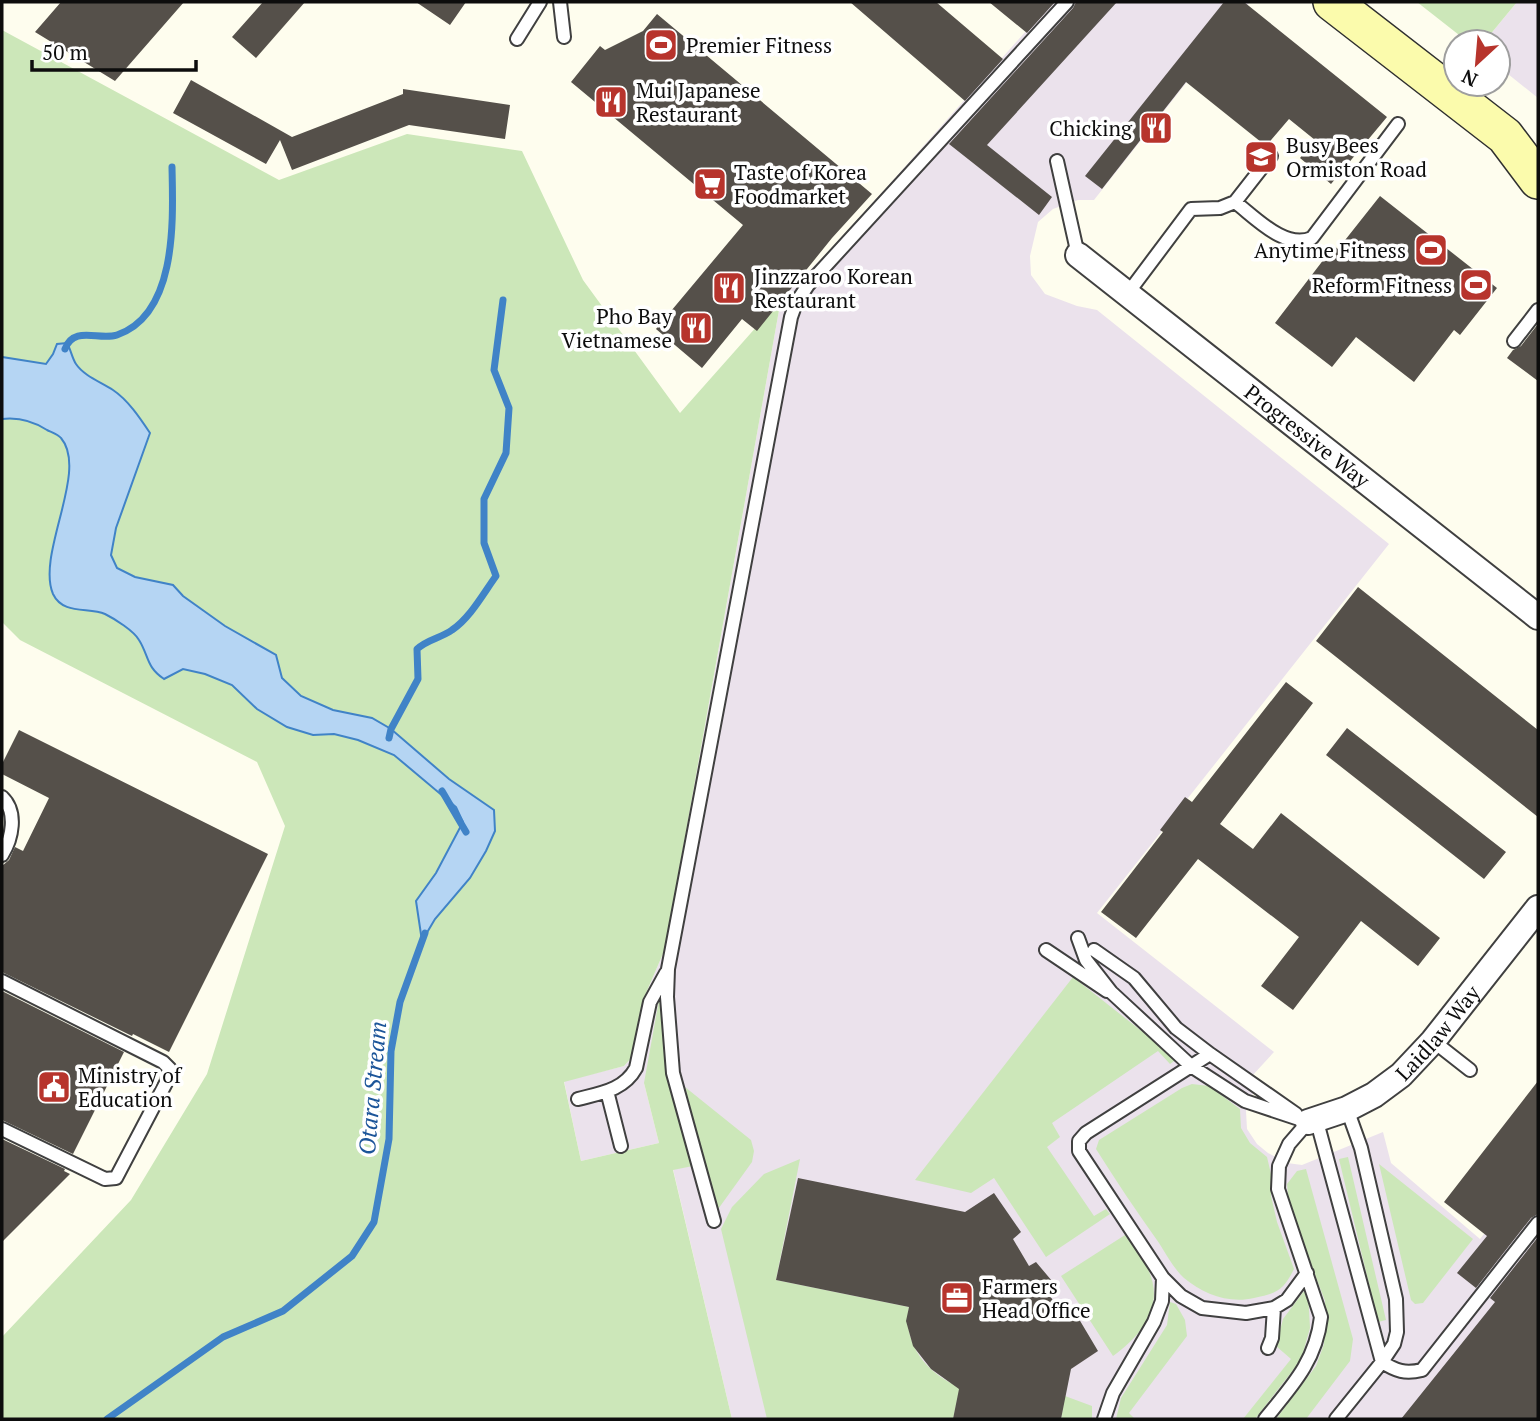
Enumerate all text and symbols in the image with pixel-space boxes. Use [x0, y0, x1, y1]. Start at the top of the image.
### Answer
sports icon: Premier Fitness [642, 26, 680, 64]
scale bar [32, 28, 196, 72]
north arrow [1442, 28, 1512, 98]
place label: Premier Fitness [686, 31, 832, 59]
text: 50 m [42, 38, 88, 66]
text: N [1457, 64, 1481, 93]
place label: Mui Japanese Restaurant [636, 76, 761, 128]
restaurant icon: Mui Japanese Restaurant [592, 83, 630, 121]
restaurant icon: Chicking [1137, 109, 1175, 147]
place label: Chicking [1049, 114, 1133, 142]
place label: Busy Bees Ormiston Road [1286, 131, 1427, 183]
school or university icon: Busy Bees Ormiston Road [1242, 138, 1280, 176]
place label: Taste of Korea Foodmarket [734, 158, 867, 210]
supermarket icon: Taste of Korea Foodmarket [691, 165, 729, 203]
sports icon: Anytime Fitness [1412, 231, 1450, 269]
place label: Anytime Fitness [1254, 236, 1406, 264]
place label: Jinzzaroo Korean Restaurant [754, 262, 913, 314]
sports icon: Reform Fitness [1457, 266, 1495, 304]
restaurant icon: Jinzzaroo Korean Restaurant [710, 269, 748, 307]
place label: Reform Fitness [1312, 271, 1452, 299]
place label: Pho Bay Vietnamese [562, 302, 672, 354]
restaurant icon: Pho Bay Vietnamese [677, 309, 715, 347]
street label: Progressive Way [1239, 378, 1376, 494]
street label: Laidlaw Way [1389, 979, 1486, 1086]
water label: Otara Stream [351, 1020, 393, 1156]
place label: Ministry of Education [78, 1061, 183, 1113]
public building icon: Ministry of Education [35, 1068, 73, 1106]
place label: Farmers Head Office [982, 1272, 1091, 1324]
office icon: Farmers Head Office [938, 1279, 976, 1317]

